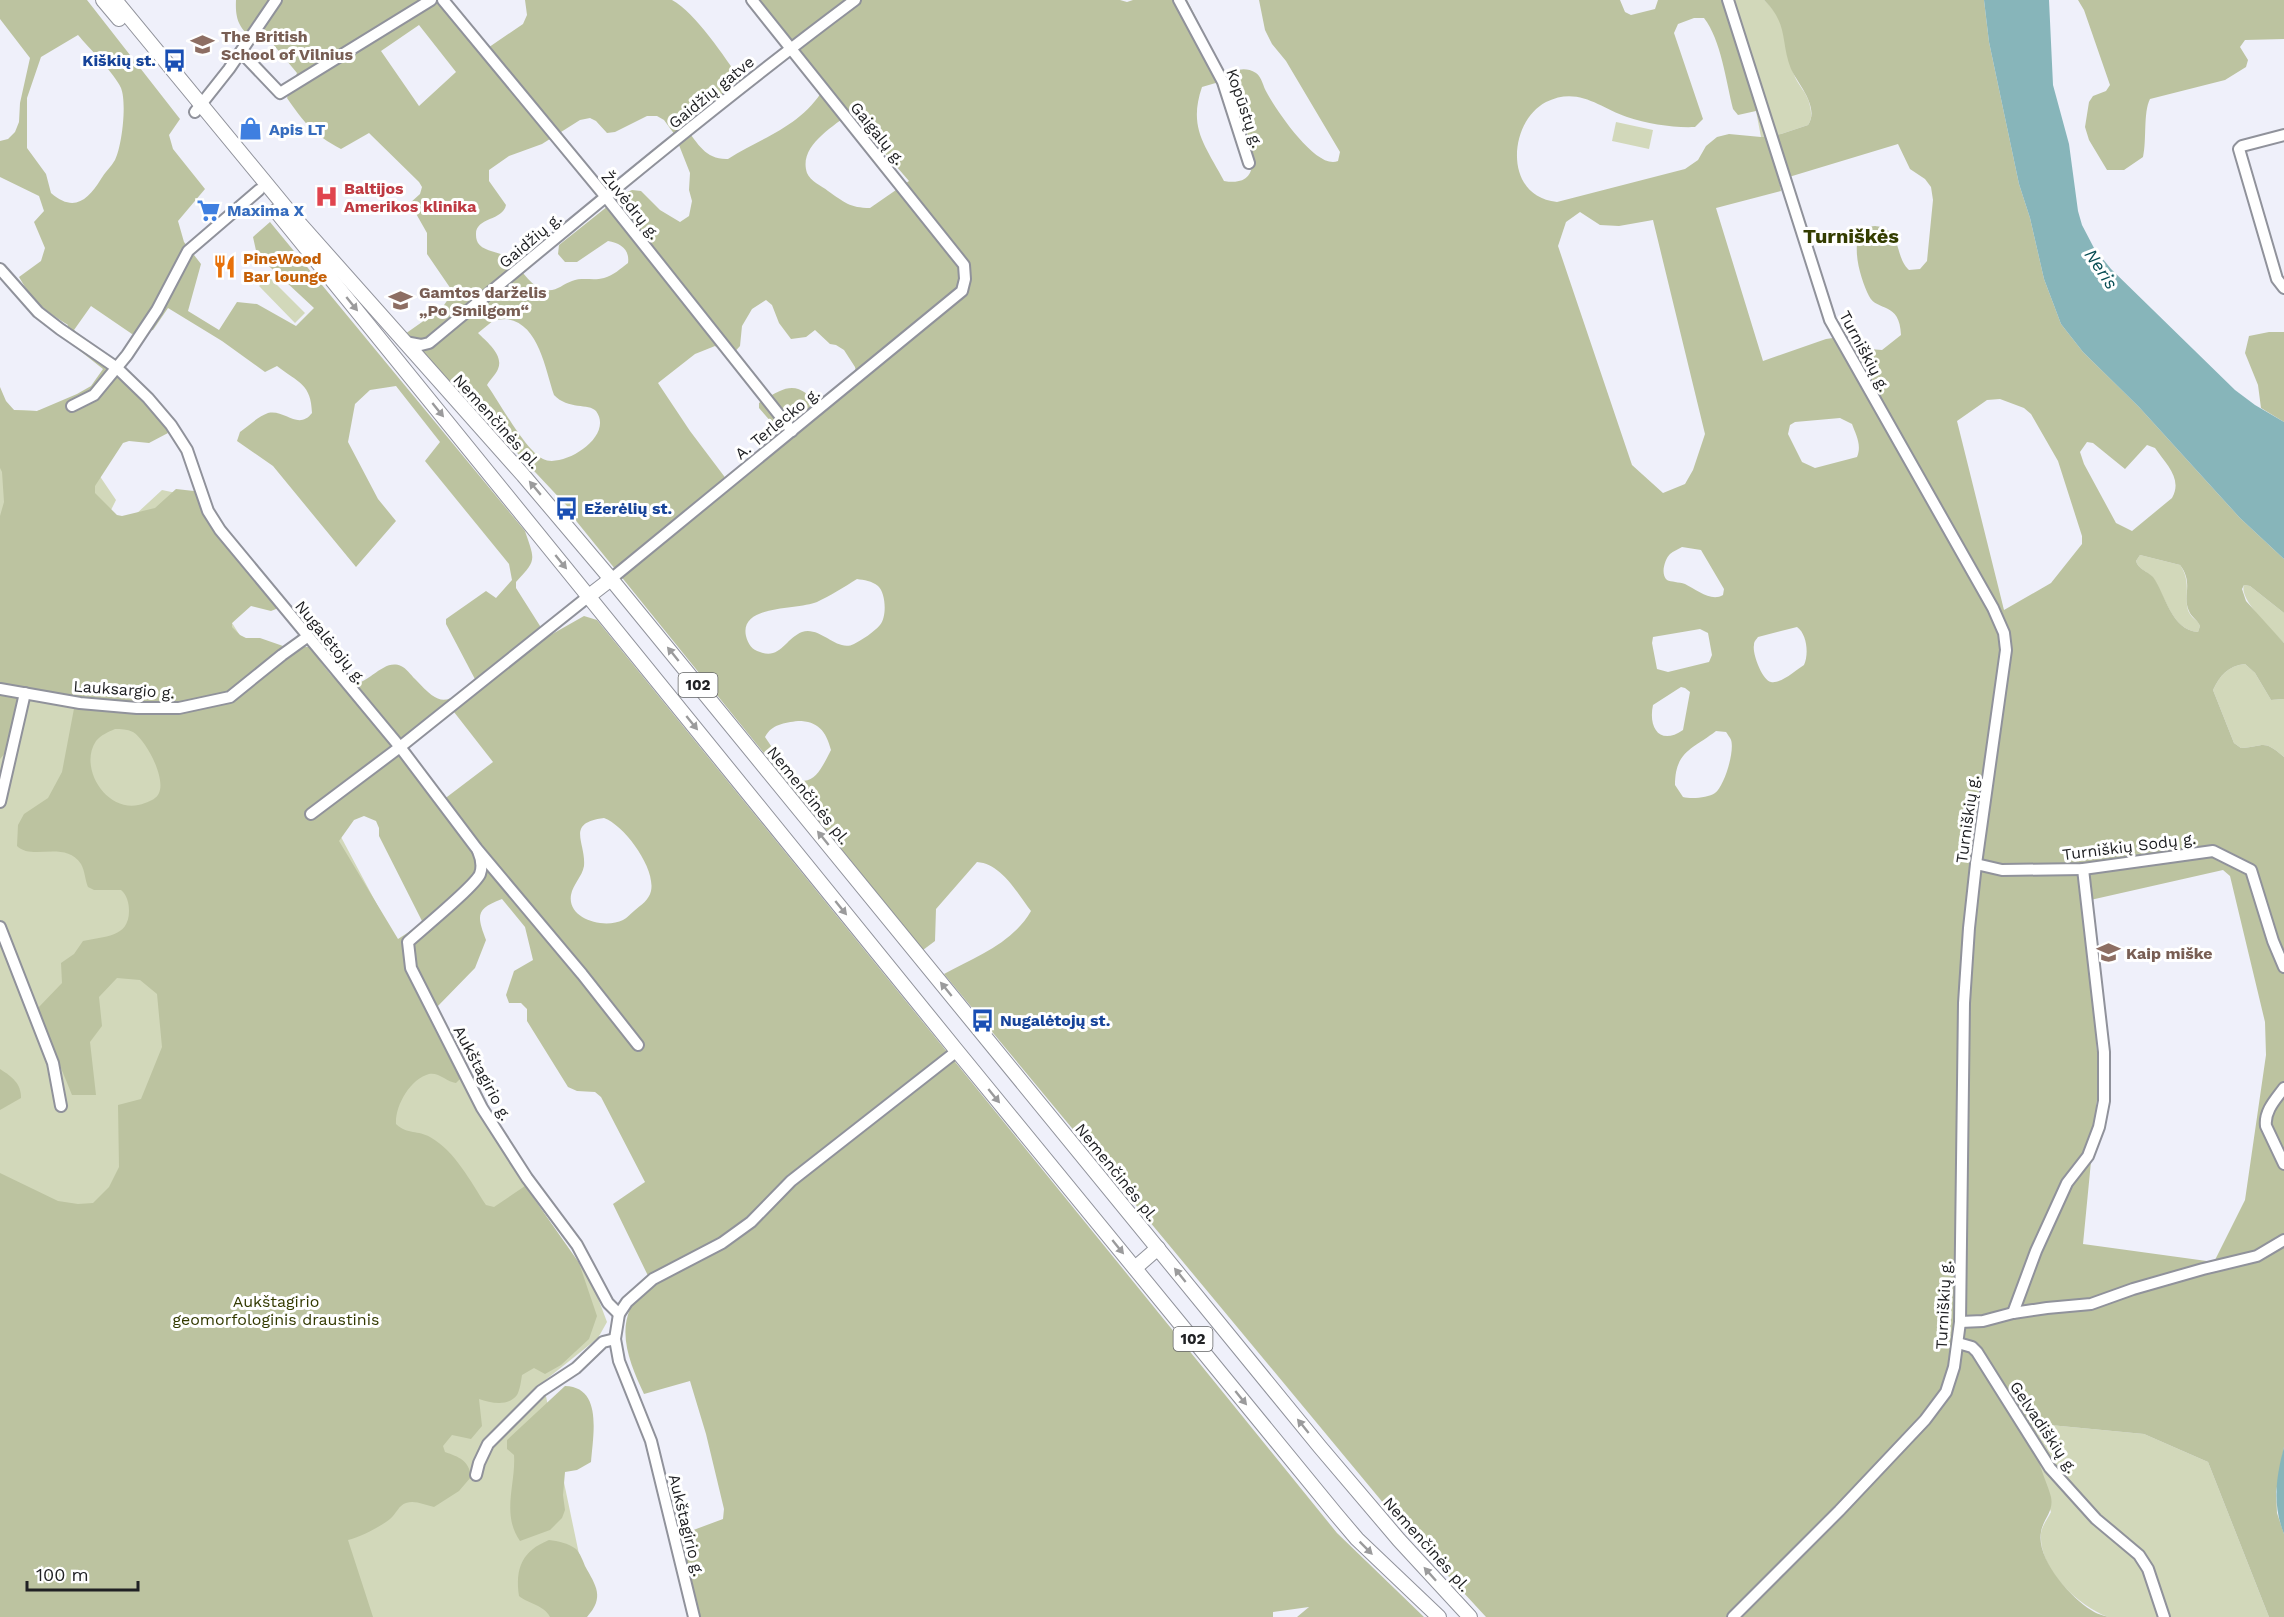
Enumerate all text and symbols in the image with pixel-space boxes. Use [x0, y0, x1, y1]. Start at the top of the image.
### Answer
place label: The British School of Vilnius [221, 27, 353, 64]
school or university icon: The British School of Vilnius [190, 32, 216, 58]
bus stop icon: Kiškių st. [161, 47, 187, 73]
place label: Kiškių st. [82, 51, 156, 70]
street label: Gaidžių gatve [665, 52, 758, 133]
street label: Kopūstų g. [1222, 66, 1267, 150]
street label: Gaigalų g. [846, 98, 909, 169]
shop icon: Apis LT [238, 116, 264, 142]
place label: Apis LT [269, 120, 326, 139]
street label: Žuvėdrų g. [597, 168, 664, 243]
place label: Baltijos Amerikos klinika [344, 179, 477, 216]
hospital icon: Baltijos Amerikos klinika [313, 184, 339, 210]
supermarket icon: Maxima X [196, 197, 222, 223]
place label: Maxima X [227, 201, 305, 220]
street label: Gaidžių g. [495, 209, 565, 272]
district label: Turniškės [1803, 224, 1899, 248]
water label: Neris [2080, 245, 2122, 293]
place label: PineWood Bar lounge [243, 249, 327, 286]
restaurant icon: PineWood Bar lounge [212, 254, 238, 280]
place label: Gamtos darželis „Po Smilgom“ [419, 283, 547, 320]
school or university icon: Gamtos darželis „Po Smilgom“ [388, 288, 414, 314]
one-way arrow [345, 296, 358, 312]
street label: Turniškių g. [1835, 307, 1894, 395]
street label: Nemenčinės pl. [449, 370, 544, 473]
street label: A. Terlecko g. [731, 383, 823, 463]
one-way arrow [432, 402, 445, 418]
one-way arrow [528, 480, 541, 496]
bus stop icon: Ežerėlių st. [553, 495, 579, 521]
place label: Ežerėlių st. [584, 499, 672, 518]
one-way arrow [555, 554, 567, 569]
street label: Nugalėtojų g. [291, 597, 370, 688]
one-way arrow [666, 646, 679, 662]
road number: 102 [678, 673, 718, 697]
street label: Lauksargio g. [73, 676, 175, 703]
one-way arrow [685, 715, 698, 730]
street label: Nemenčinės pl. [763, 742, 854, 848]
street label: Turniškių g. [1952, 774, 1983, 864]
street label: Turniškių Sodų g. [2061, 829, 2197, 864]
one-way arrow [816, 830, 829, 846]
one-way arrow [834, 900, 847, 915]
school or university icon: Kaip miške [2095, 940, 2121, 966]
place label: Kaip miške [2126, 944, 2213, 963]
one-way arrow [940, 982, 953, 997]
bus stop icon: Nugalėtojų st. [969, 1007, 995, 1033]
place label: Nugalėtojų st. [1000, 1011, 1110, 1030]
street label: Aukštagirio g. [450, 1023, 516, 1124]
one-way arrow [987, 1088, 1000, 1103]
street label: Nemenčinės pl. [1071, 1119, 1162, 1225]
one-way arrow [1111, 1239, 1124, 1255]
street label: Turniškių g. [1932, 1260, 1955, 1350]
one-way arrow [1173, 1267, 1186, 1283]
park label: Aukštagirio geomorfologinis draustinis [173, 1292, 379, 1329]
road number: 102 [1174, 1327, 1212, 1351]
street label: Gelvadiškių g. [2006, 1378, 2081, 1477]
one-way arrow [1234, 1390, 1247, 1405]
one-way arrow [1297, 1418, 1310, 1434]
street label: Aukštagirio g. [665, 1472, 708, 1578]
street label: Nemenčinės pl. [1379, 1493, 1474, 1596]
one-way arrow [1359, 1540, 1373, 1555]
scale bar [27, 1554, 138, 1592]
text: 100 m [36, 1564, 89, 1585]
one-way arrow [1424, 1567, 1437, 1582]

